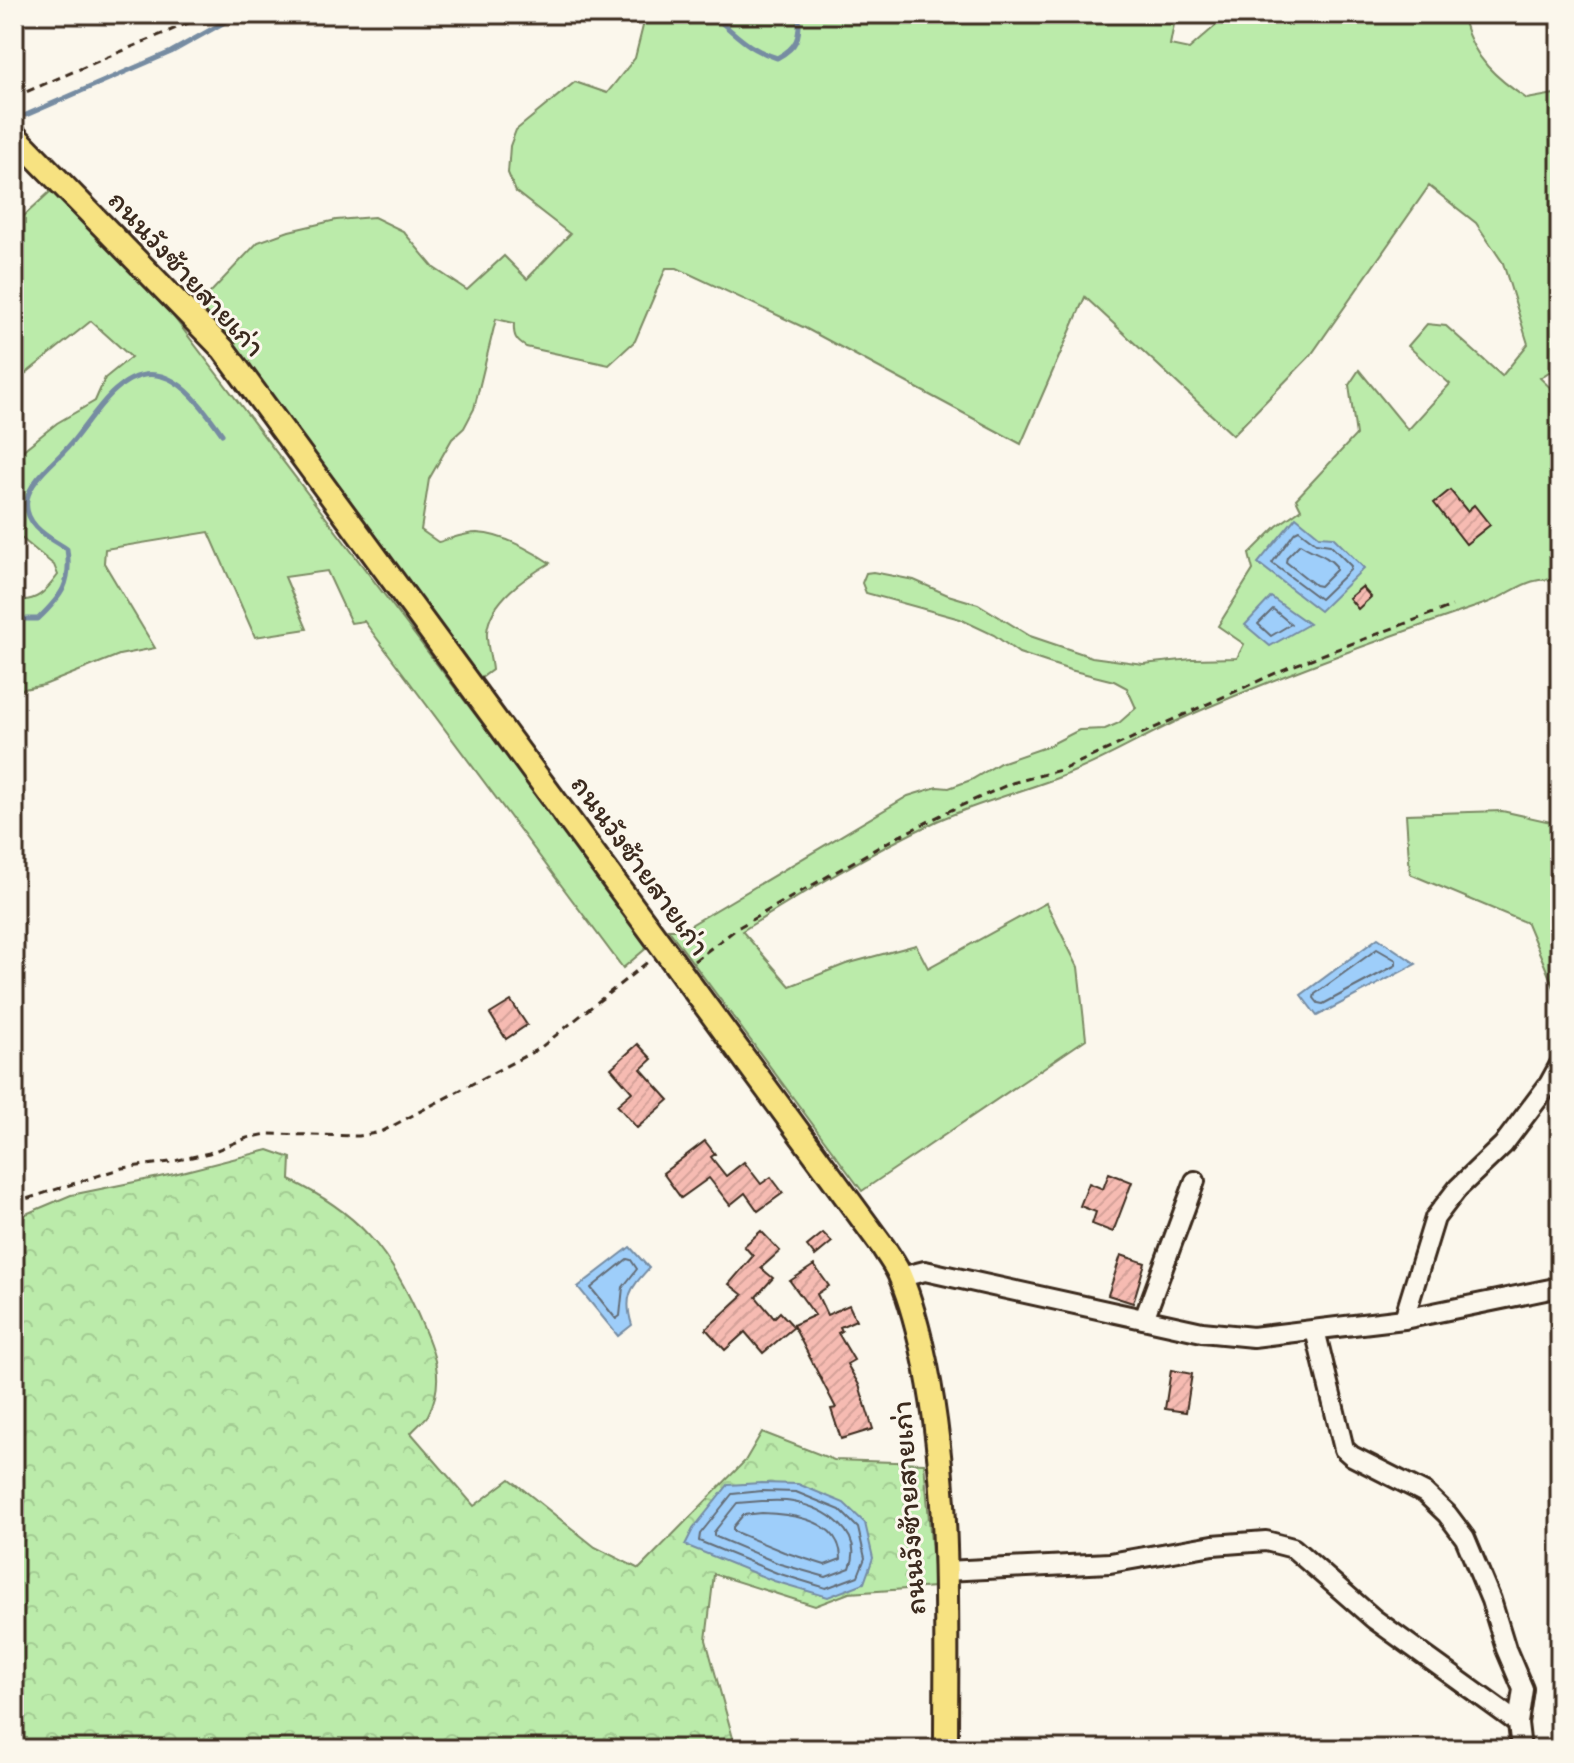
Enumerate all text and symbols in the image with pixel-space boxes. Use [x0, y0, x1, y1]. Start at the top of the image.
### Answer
street label: ถนนวังซ้ายสายเก่า [101, 182, 274, 364]
street label: ถนนวังซ้ายสายเก่า [563, 767, 719, 962]
street label: ถนนวังซ้ายสายเก่า [882, 1400, 933, 1616]

